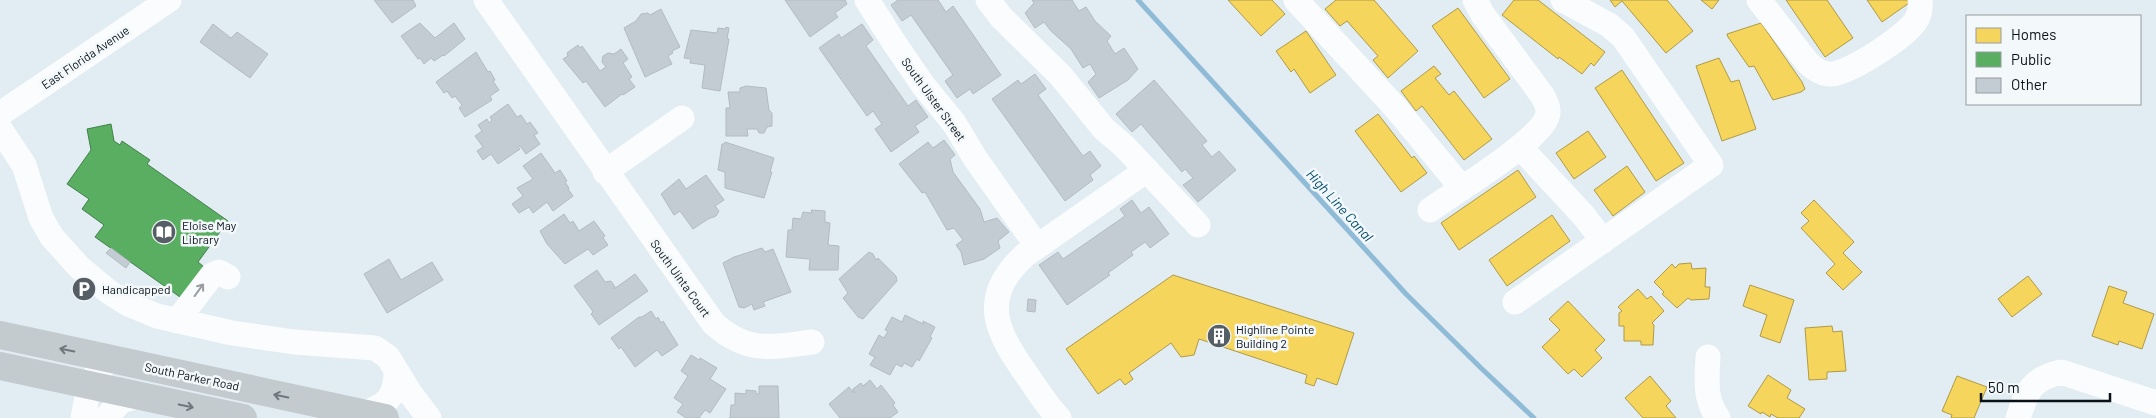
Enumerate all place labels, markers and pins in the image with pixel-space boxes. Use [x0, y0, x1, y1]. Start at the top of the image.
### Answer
place label: Eloise May Library [182, 218, 237, 246]
library icon: Eloise May Library [151, 219, 177, 245]
parking icon: Handicapped [71, 276, 97, 302]
place label: Handicapped [102, 282, 170, 296]
place label: Highline Pointe Building 2 [1236, 322, 1314, 350]
building icon: Highline Pointe Building 2 [1206, 323, 1232, 349]

